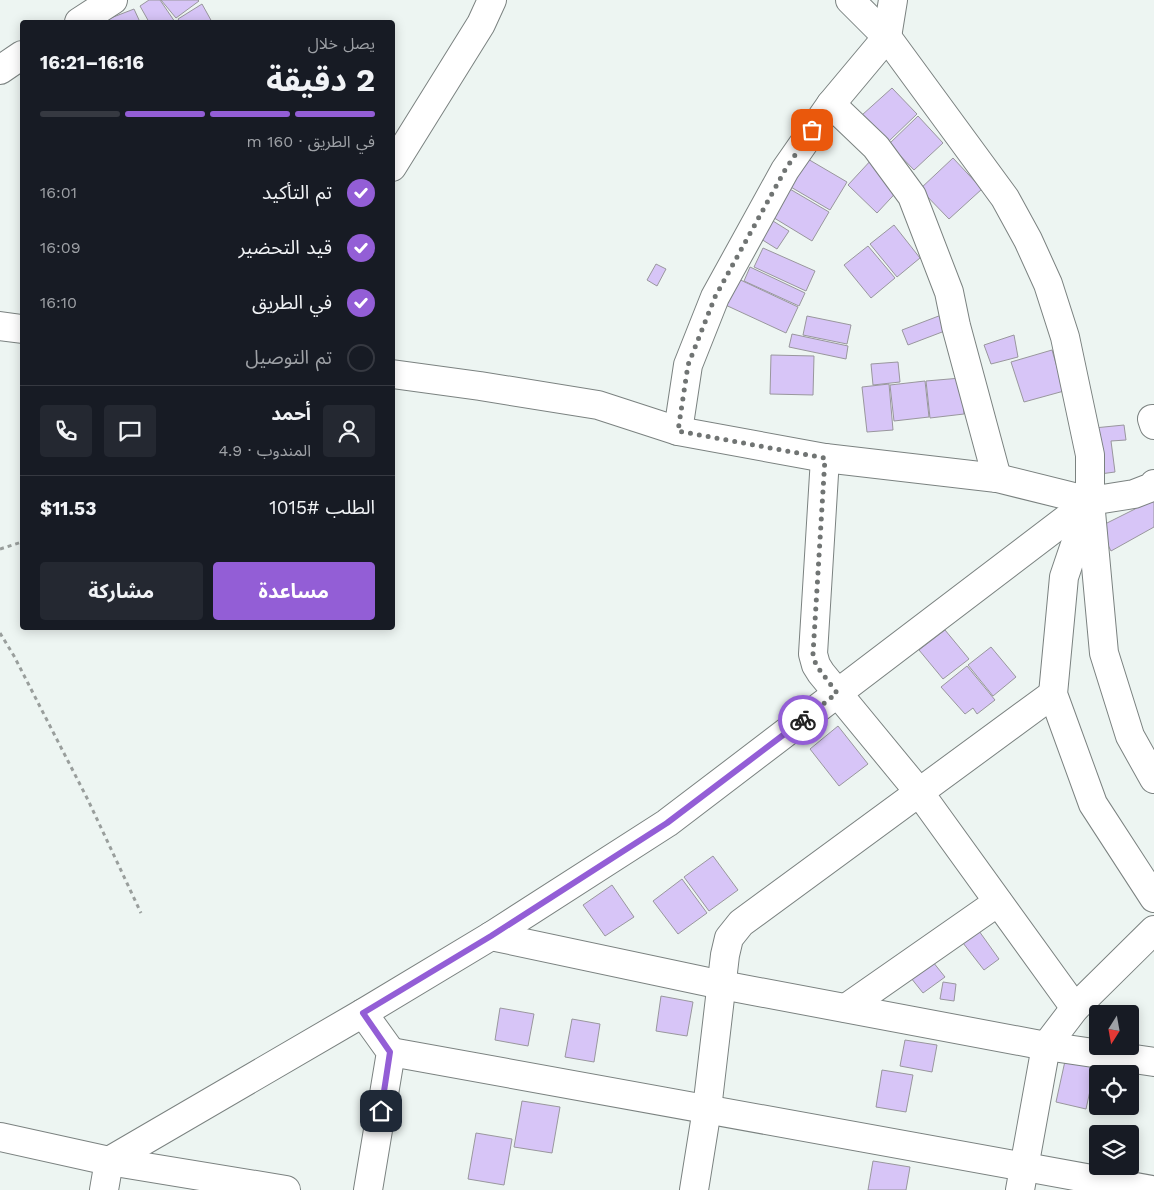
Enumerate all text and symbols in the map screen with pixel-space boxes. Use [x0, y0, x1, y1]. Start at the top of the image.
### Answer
text: يصل خلال [308, 34, 375, 53]
text: 16:16–16:21 [40, 51, 144, 74]
text: 2 دقيقة [266, 61, 375, 99]
pin [791, 109, 833, 151]
icon: bag [798, 116, 826, 144]
text: في الطريق · 160 m [247, 132, 375, 151]
icon: check [347, 179, 375, 207]
text: تم التأكيد [262, 181, 332, 204]
text: 16:01 [40, 183, 77, 202]
icon: check [347, 234, 375, 262]
text: قيد التحضير [239, 236, 332, 259]
text: 16:09 [40, 238, 81, 257]
icon: check [347, 289, 375, 317]
text: في الطريق [252, 291, 332, 314]
text: 16:10 [40, 293, 77, 312]
text: تم التوصيل [246, 346, 332, 369]
text: أحمد [271, 402, 311, 425]
button: phone [40, 405, 92, 457]
button: chat [104, 405, 156, 457]
button: person [323, 405, 375, 457]
text: المندوب · 4.9 [218, 441, 311, 460]
text: الطلب #1015 [269, 496, 375, 519]
text: $11.53 [40, 497, 96, 520]
button: مشاركة [40, 562, 203, 620]
button: مساعدة [213, 562, 375, 620]
courier [778, 695, 828, 745]
icon: bike [789, 706, 817, 734]
north arrow [1089, 1005, 1139, 1055]
map controls [1089, 1005, 1139, 1175]
button: locate [1089, 1065, 1139, 1115]
pin [360, 1090, 402, 1132]
icon: home [367, 1097, 395, 1125]
button: layers [1089, 1125, 1139, 1175]

